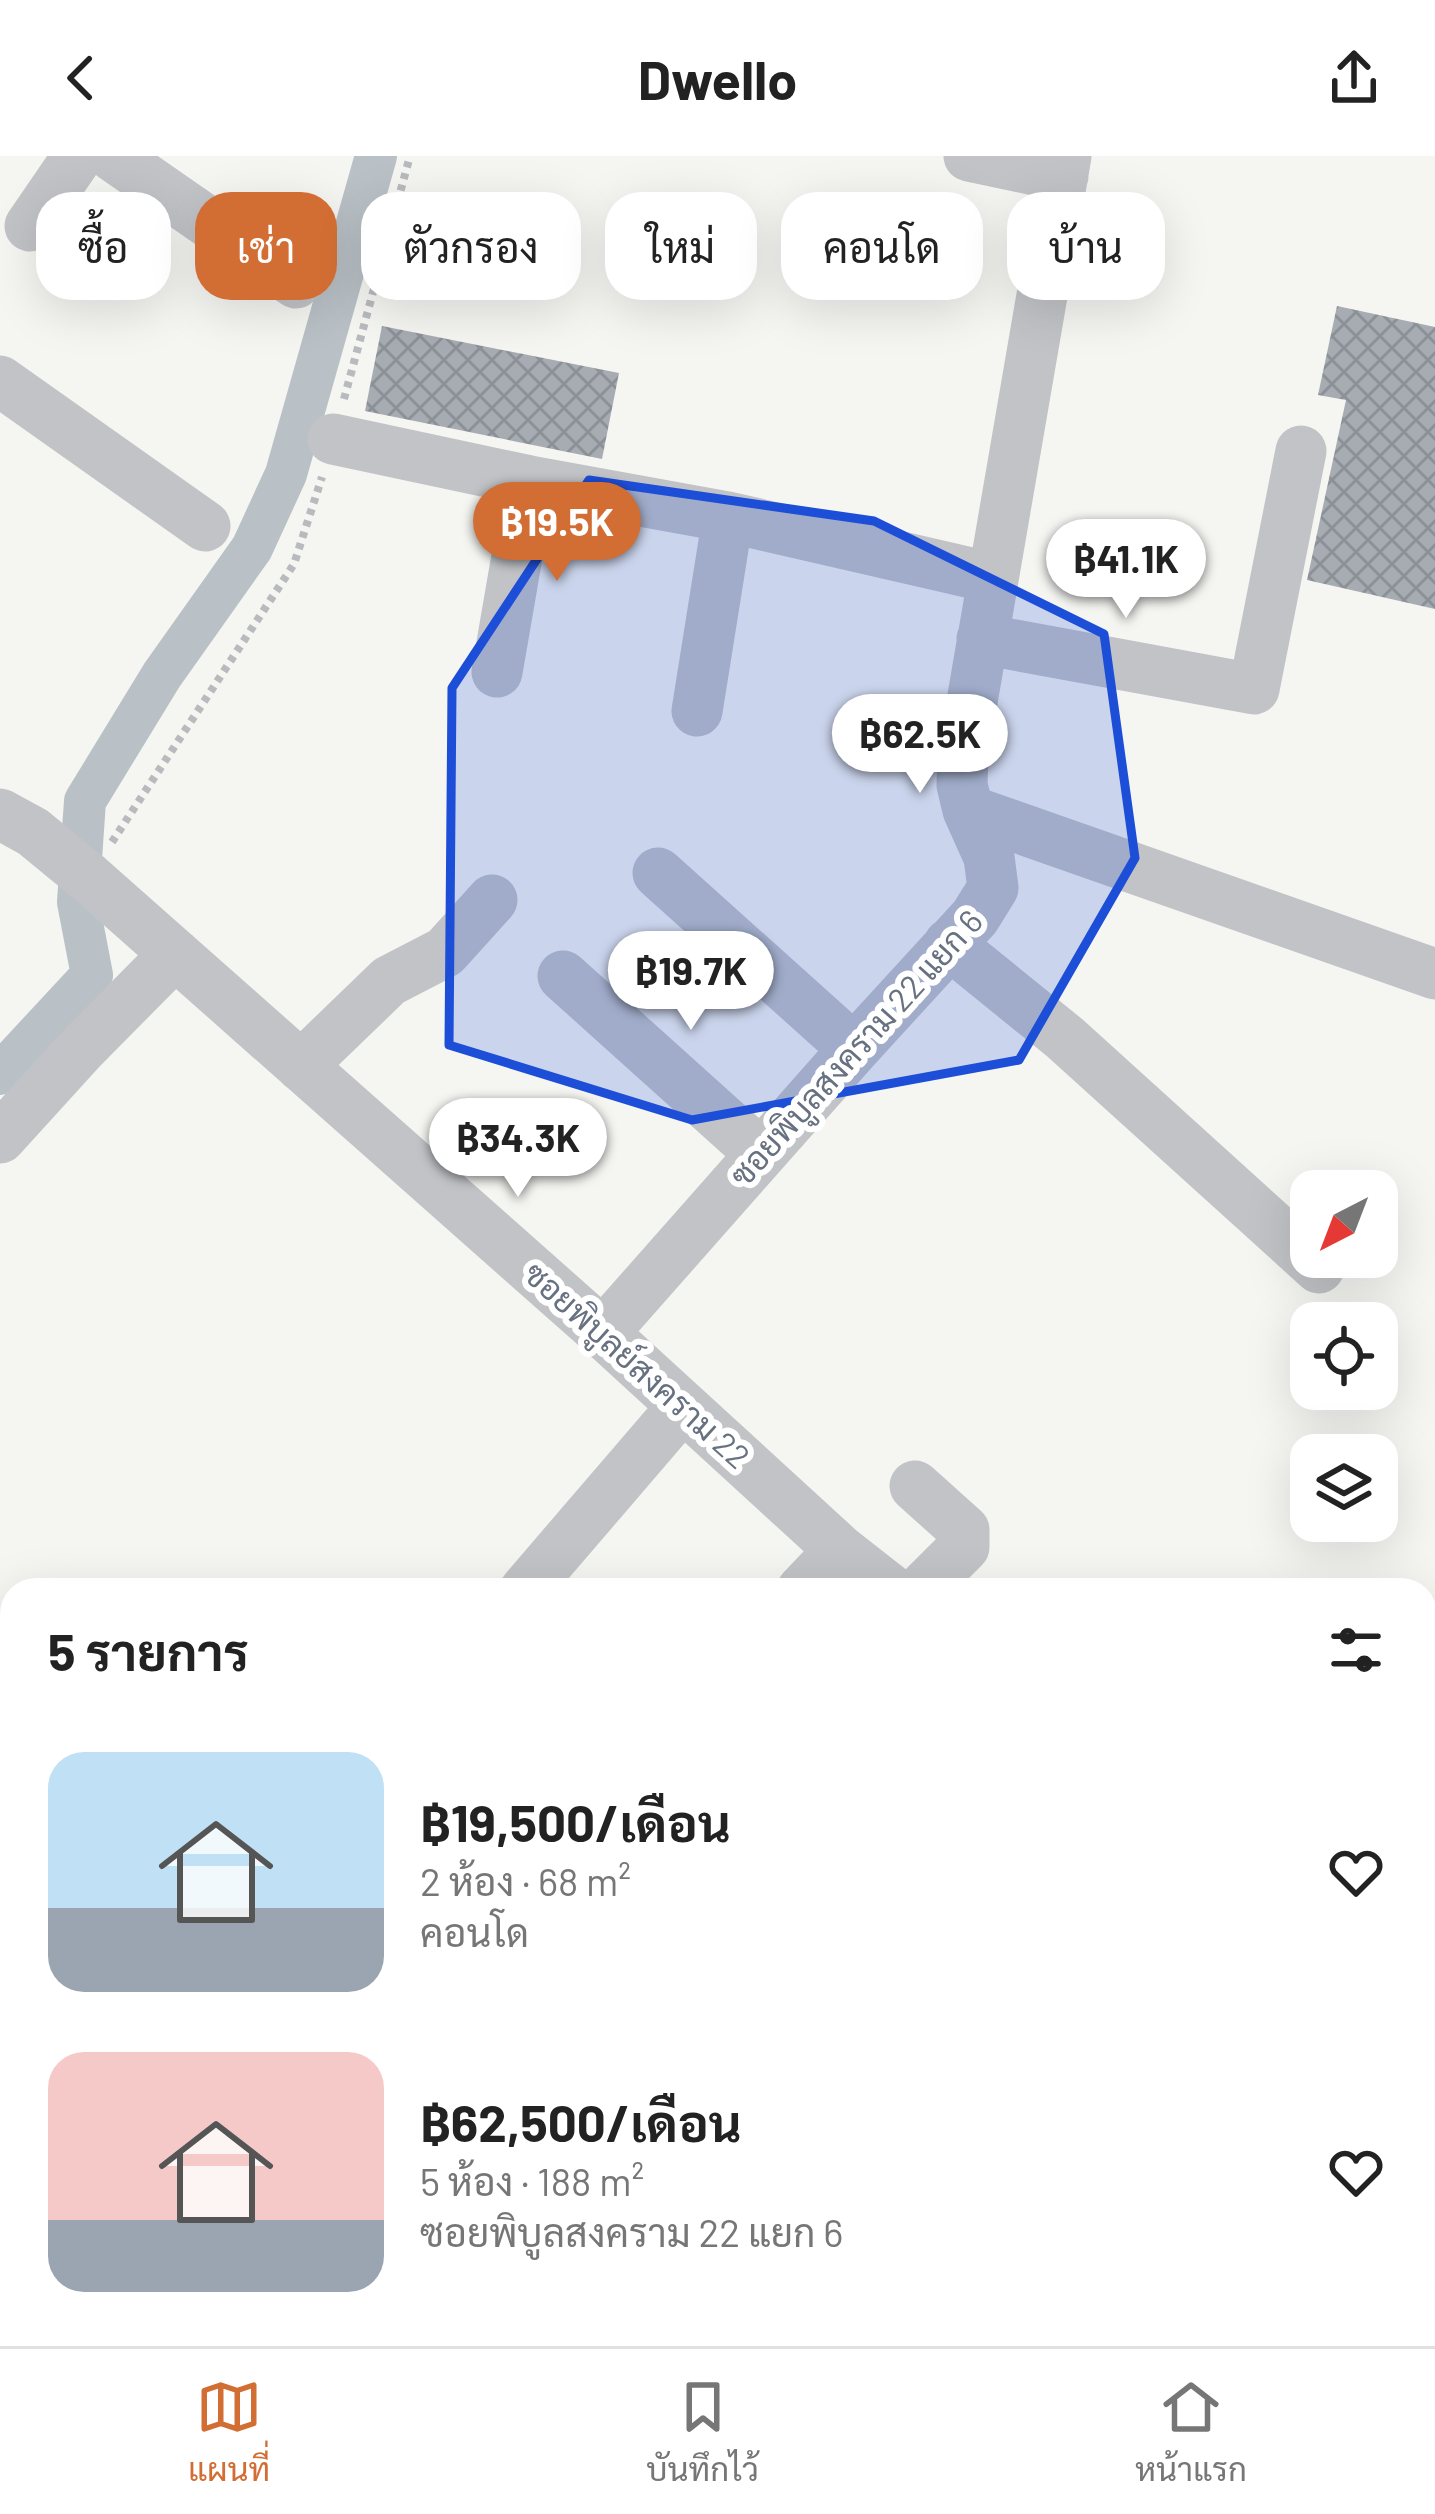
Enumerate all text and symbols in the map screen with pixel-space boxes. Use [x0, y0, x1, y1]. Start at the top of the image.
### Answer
icon: back [48, 45, 114, 111]
icon: share [1321, 45, 1387, 111]
text: Dwello [638, 46, 797, 111]
chip: ซื้อ [36, 192, 171, 300]
chip: เช่า [195, 192, 337, 300]
chip: ตัวกรอง [361, 192, 581, 300]
chip: ใหม่ [605, 192, 757, 300]
chip: คอนโด [781, 192, 983, 300]
chip: บ้าน [1007, 192, 1165, 300]
pin: ฿19.5K [459, 482, 655, 584]
text: ฿19.5K [500, 497, 614, 544]
pin: ฿41.1K [1028, 519, 1224, 621]
text: ฿41.1K [1073, 534, 1179, 581]
pin: ฿62.5K [822, 694, 1018, 796]
text: ฿62.5K [859, 709, 981, 756]
street label: ซอยพิบูลสงคราม 22 แยก 6 [721, 901, 993, 1196]
pin: ฿19.7K [593, 931, 789, 1033]
text: ฿19.7K [635, 946, 747, 993]
pin: ฿34.3K [420, 1098, 616, 1200]
text: ฿34.3K [456, 1113, 580, 1160]
north arrow [1290, 1170, 1398, 1278]
map controls [1290, 1170, 1398, 1542]
street label: ซอยพิบูลย์สงคราม 22 [514, 1252, 759, 1479]
button: locate [1290, 1302, 1398, 1410]
button: layers [1290, 1434, 1398, 1542]
icon: filters [1323, 1617, 1389, 1683]
text: 5 รายการ [48, 1620, 249, 1681]
text: ฿19,500/เดือน [420, 1791, 731, 1852]
icon: home [144, 1800, 288, 1944]
icon: heart [1323, 1839, 1389, 1905]
text: 2 ห้อง · 68 m² [420, 1857, 631, 1904]
text: คอนโด [420, 1908, 529, 1955]
text: ฿62,500/เดือน [420, 2091, 742, 2152]
icon: home [144, 2100, 288, 2244]
icon: heart [1323, 2139, 1389, 2205]
text: 5 ห้อง · 188 m² [420, 2157, 644, 2204]
text: ซอยพิบูลสงคราม 22 แยก 6 [420, 2208, 843, 2255]
tab: แผนที่ [188, 2374, 270, 2489]
tab: บันทึกไว้ [646, 2374, 759, 2489]
tab: หน้าแรก [1135, 2374, 1247, 2489]

